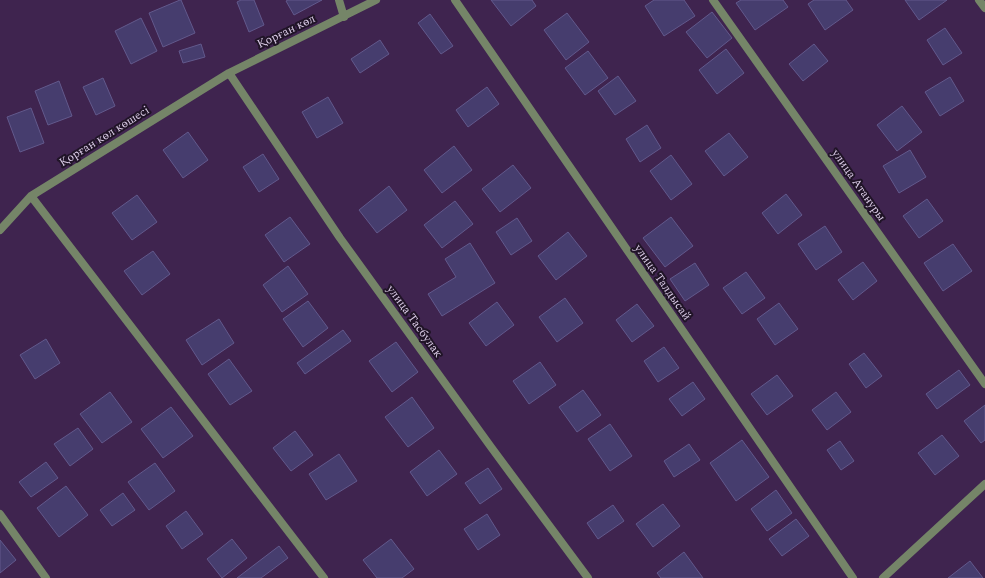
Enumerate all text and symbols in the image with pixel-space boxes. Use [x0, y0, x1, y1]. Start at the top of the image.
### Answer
street label: Қорған көл [254, 9, 319, 54]
street label: Қорған көл көшесі [55, 101, 153, 172]
street label: улица Атануры [826, 145, 891, 225]
street label: улица Талдысай [629, 239, 696, 324]
street label: улица Тасбулак [381, 280, 448, 362]

